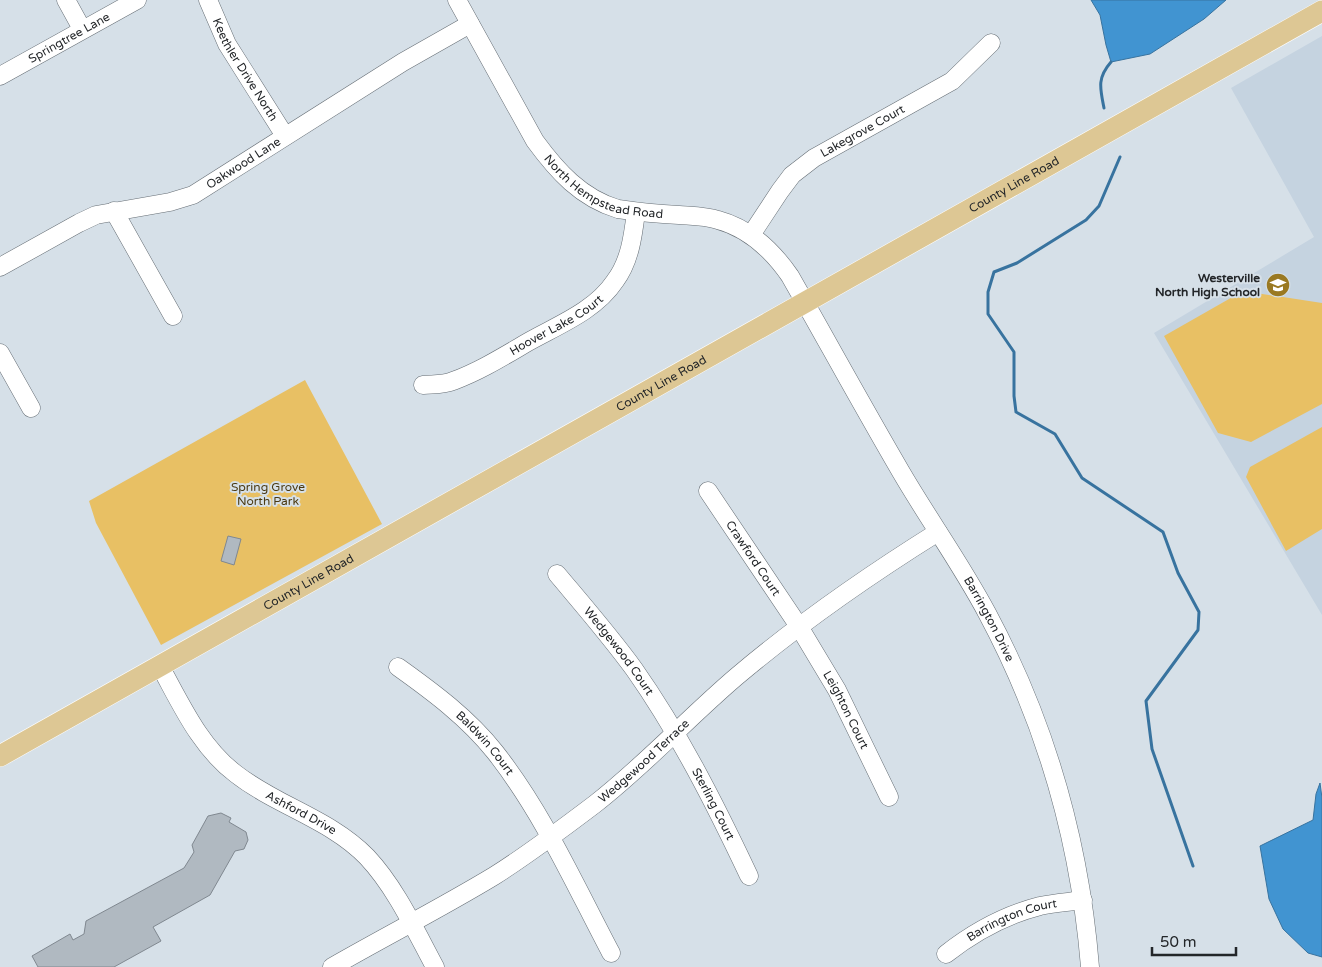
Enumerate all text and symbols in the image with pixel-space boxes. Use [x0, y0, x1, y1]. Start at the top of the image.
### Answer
street label: Springtree Lane [26, 9, 112, 66]
street label: Keethler Drive North [210, 16, 281, 124]
street label: Lakegrove Court [818, 102, 907, 160]
street label: Oakwood Lane [204, 134, 283, 192]
street label: North Hempstead Road [541, 152, 664, 221]
street label: County Line Road [966, 154, 1062, 216]
place label: Westerville North High School [1155, 271, 1260, 300]
school or university icon: Westerville North High School [1265, 272, 1291, 298]
street label: Hoover Lake Court [507, 292, 606, 358]
street label: County Line Road [614, 352, 709, 414]
park label: Spring Grove North Park [231, 480, 305, 508]
street label: Crawford Court [723, 518, 784, 599]
street label: County Line Road [261, 551, 356, 613]
street label: Barrington Drive [961, 574, 1017, 664]
street label: Wedgewood Court [581, 604, 657, 698]
street label: Leighton Court [820, 668, 872, 752]
street label: Baldwin Court [453, 708, 517, 778]
street label: Wedgewood Terrace [596, 716, 692, 805]
street label: Sterling Court [689, 765, 738, 843]
street label: Ashford Drive [263, 788, 339, 838]
street label: Barrington Court [964, 896, 1058, 944]
scale bar [1152, 924, 1236, 956]
text: 50 m [1160, 933, 1197, 951]

